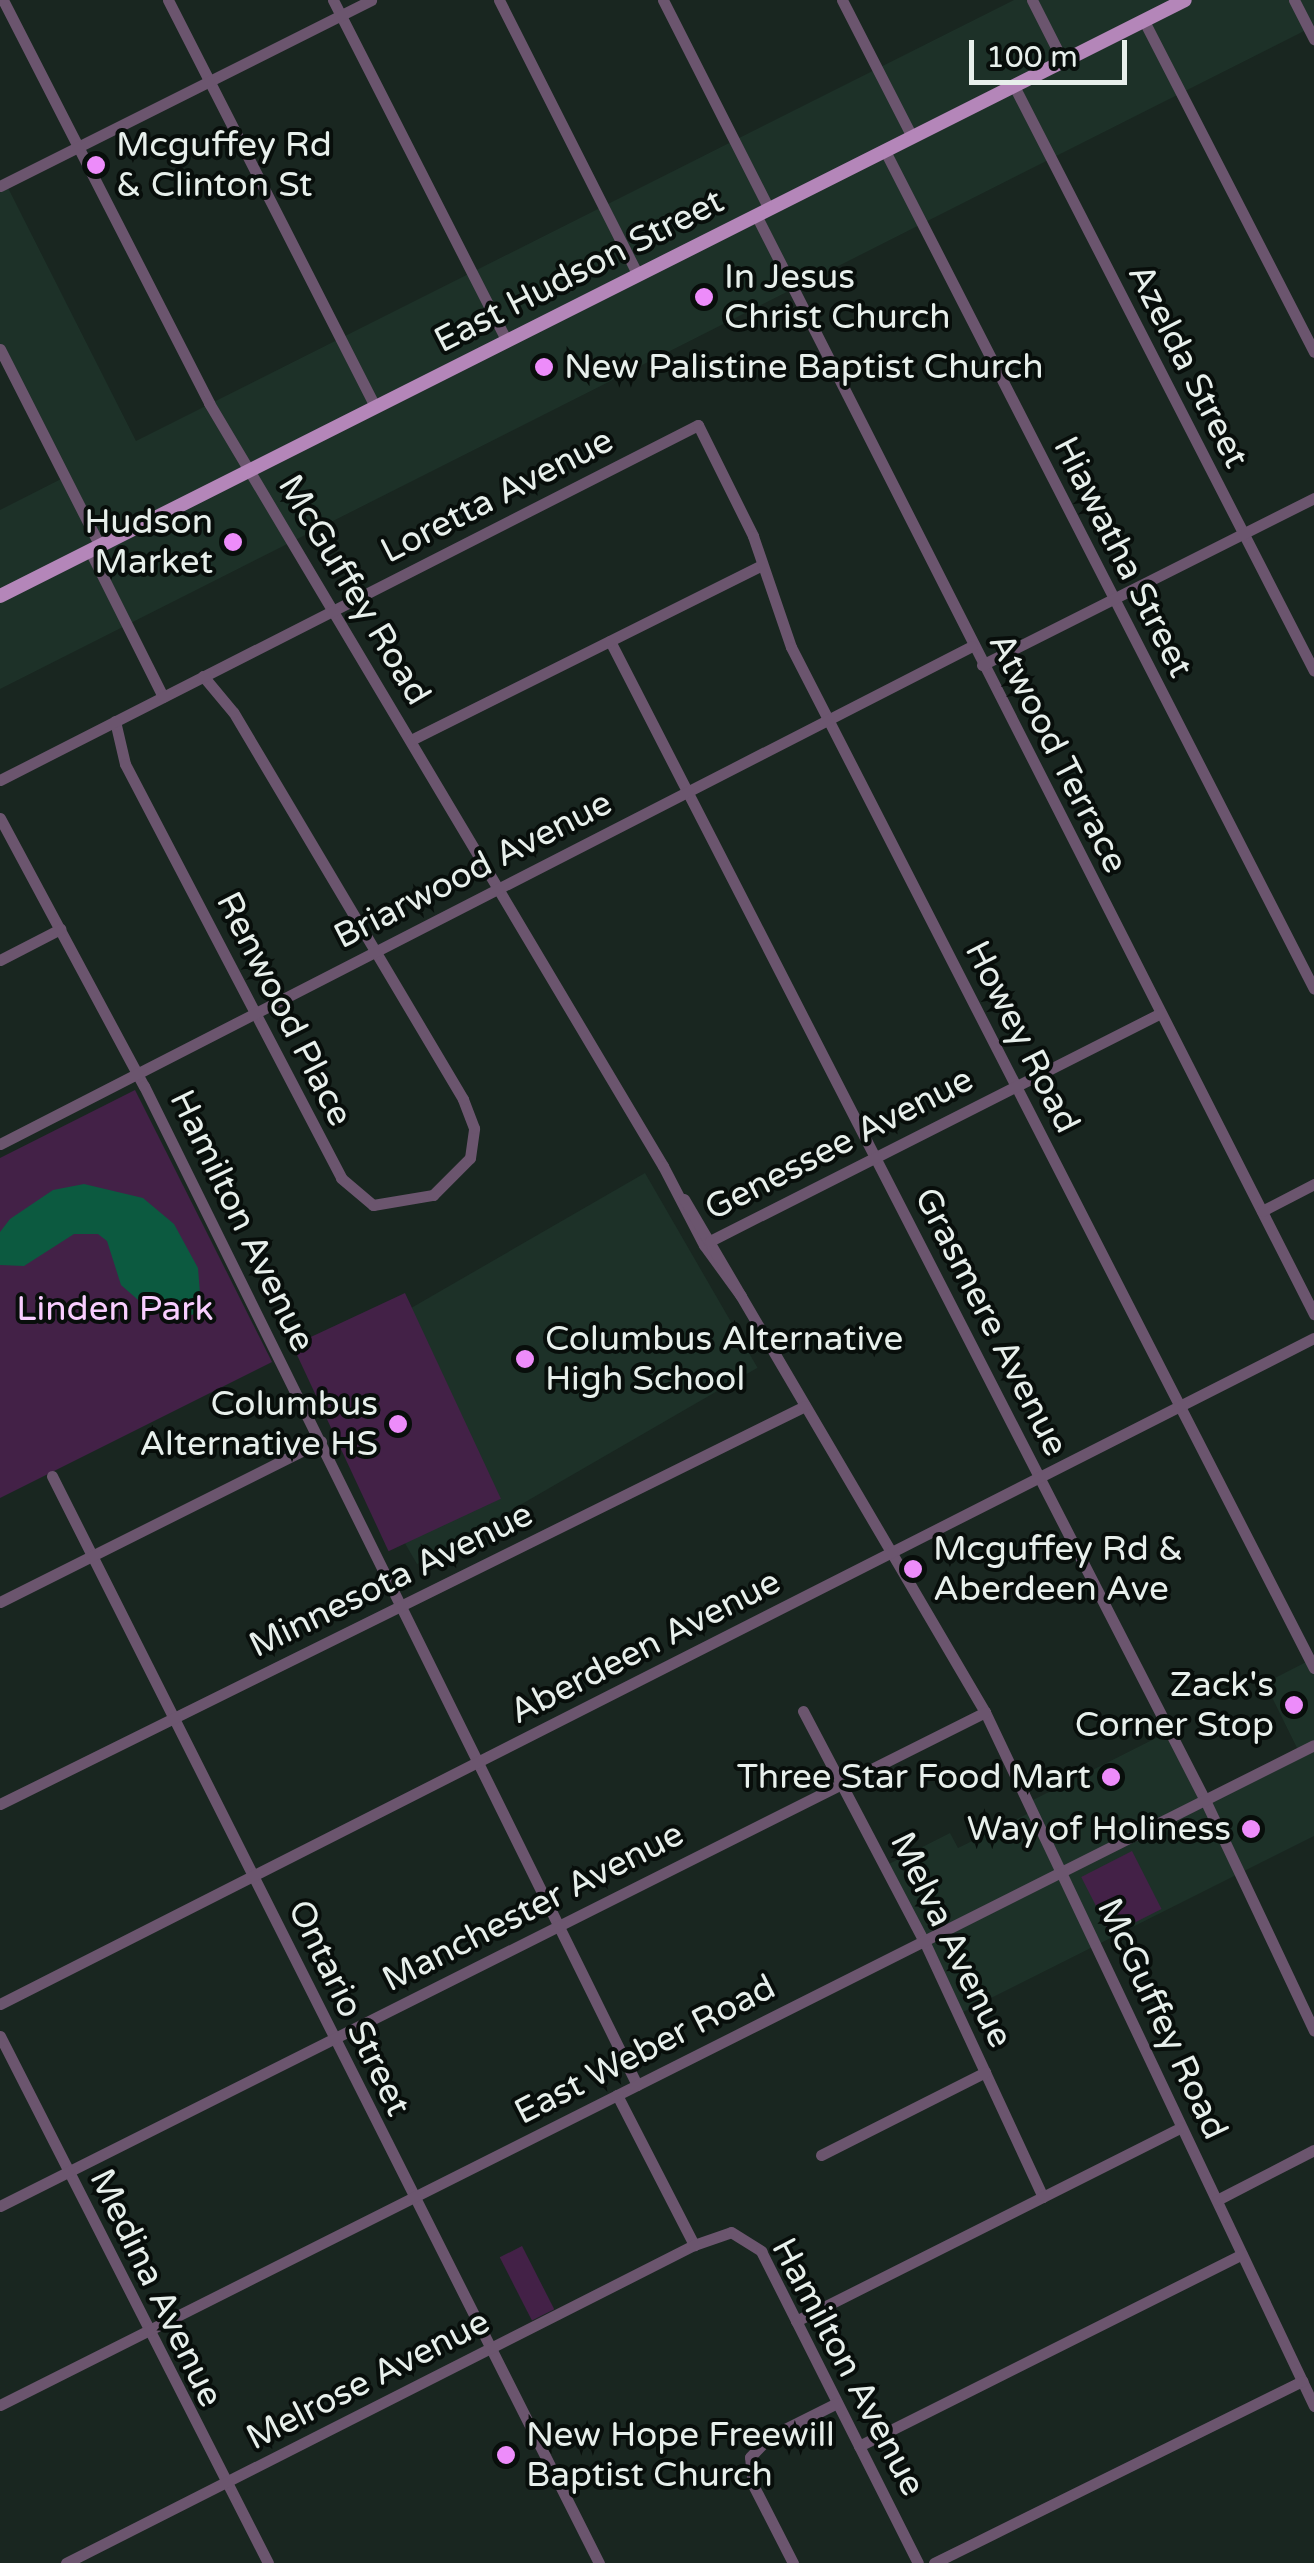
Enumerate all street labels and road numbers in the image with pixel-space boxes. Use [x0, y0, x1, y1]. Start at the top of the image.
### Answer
street label: East Hudson Street [427, 180, 731, 362]
street label: Azelda Street [1119, 257, 1257, 475]
street label: Loretta Avenue [374, 419, 620, 573]
street label: Hiawatha Street [1044, 430, 1202, 684]
street label: McGuffey Road [269, 467, 439, 713]
street label: Atwood Terrace [979, 626, 1137, 880]
street label: Briarwood Avenue [327, 782, 619, 958]
street label: Renwood Place [207, 885, 361, 1133]
street label: Howey Road [956, 934, 1088, 1140]
street label: Genessee Avenue [698, 1058, 980, 1230]
street label: Hamilton Avenue [160, 1083, 324, 1359]
street label: Grasmere Avenue [905, 1181, 1077, 1463]
street label: Minnesota Avenue [242, 1493, 540, 1667]
street label: Aberdeen Avenue [503, 1561, 787, 1733]
street label: Manchester Avenue [376, 1813, 690, 2001]
street label: Melva Avenue [881, 1826, 1021, 2054]
street label: McGuffey Road [1088, 1892, 1236, 2146]
street label: Ontario Street [279, 1893, 419, 2123]
street label: East Weber Road [508, 1966, 782, 2134]
street label: Medina Avenue [80, 2162, 232, 2414]
street label: Hamilton Avenue [762, 2231, 934, 2503]
street label: Melrose Avenue [240, 2301, 496, 2459]

